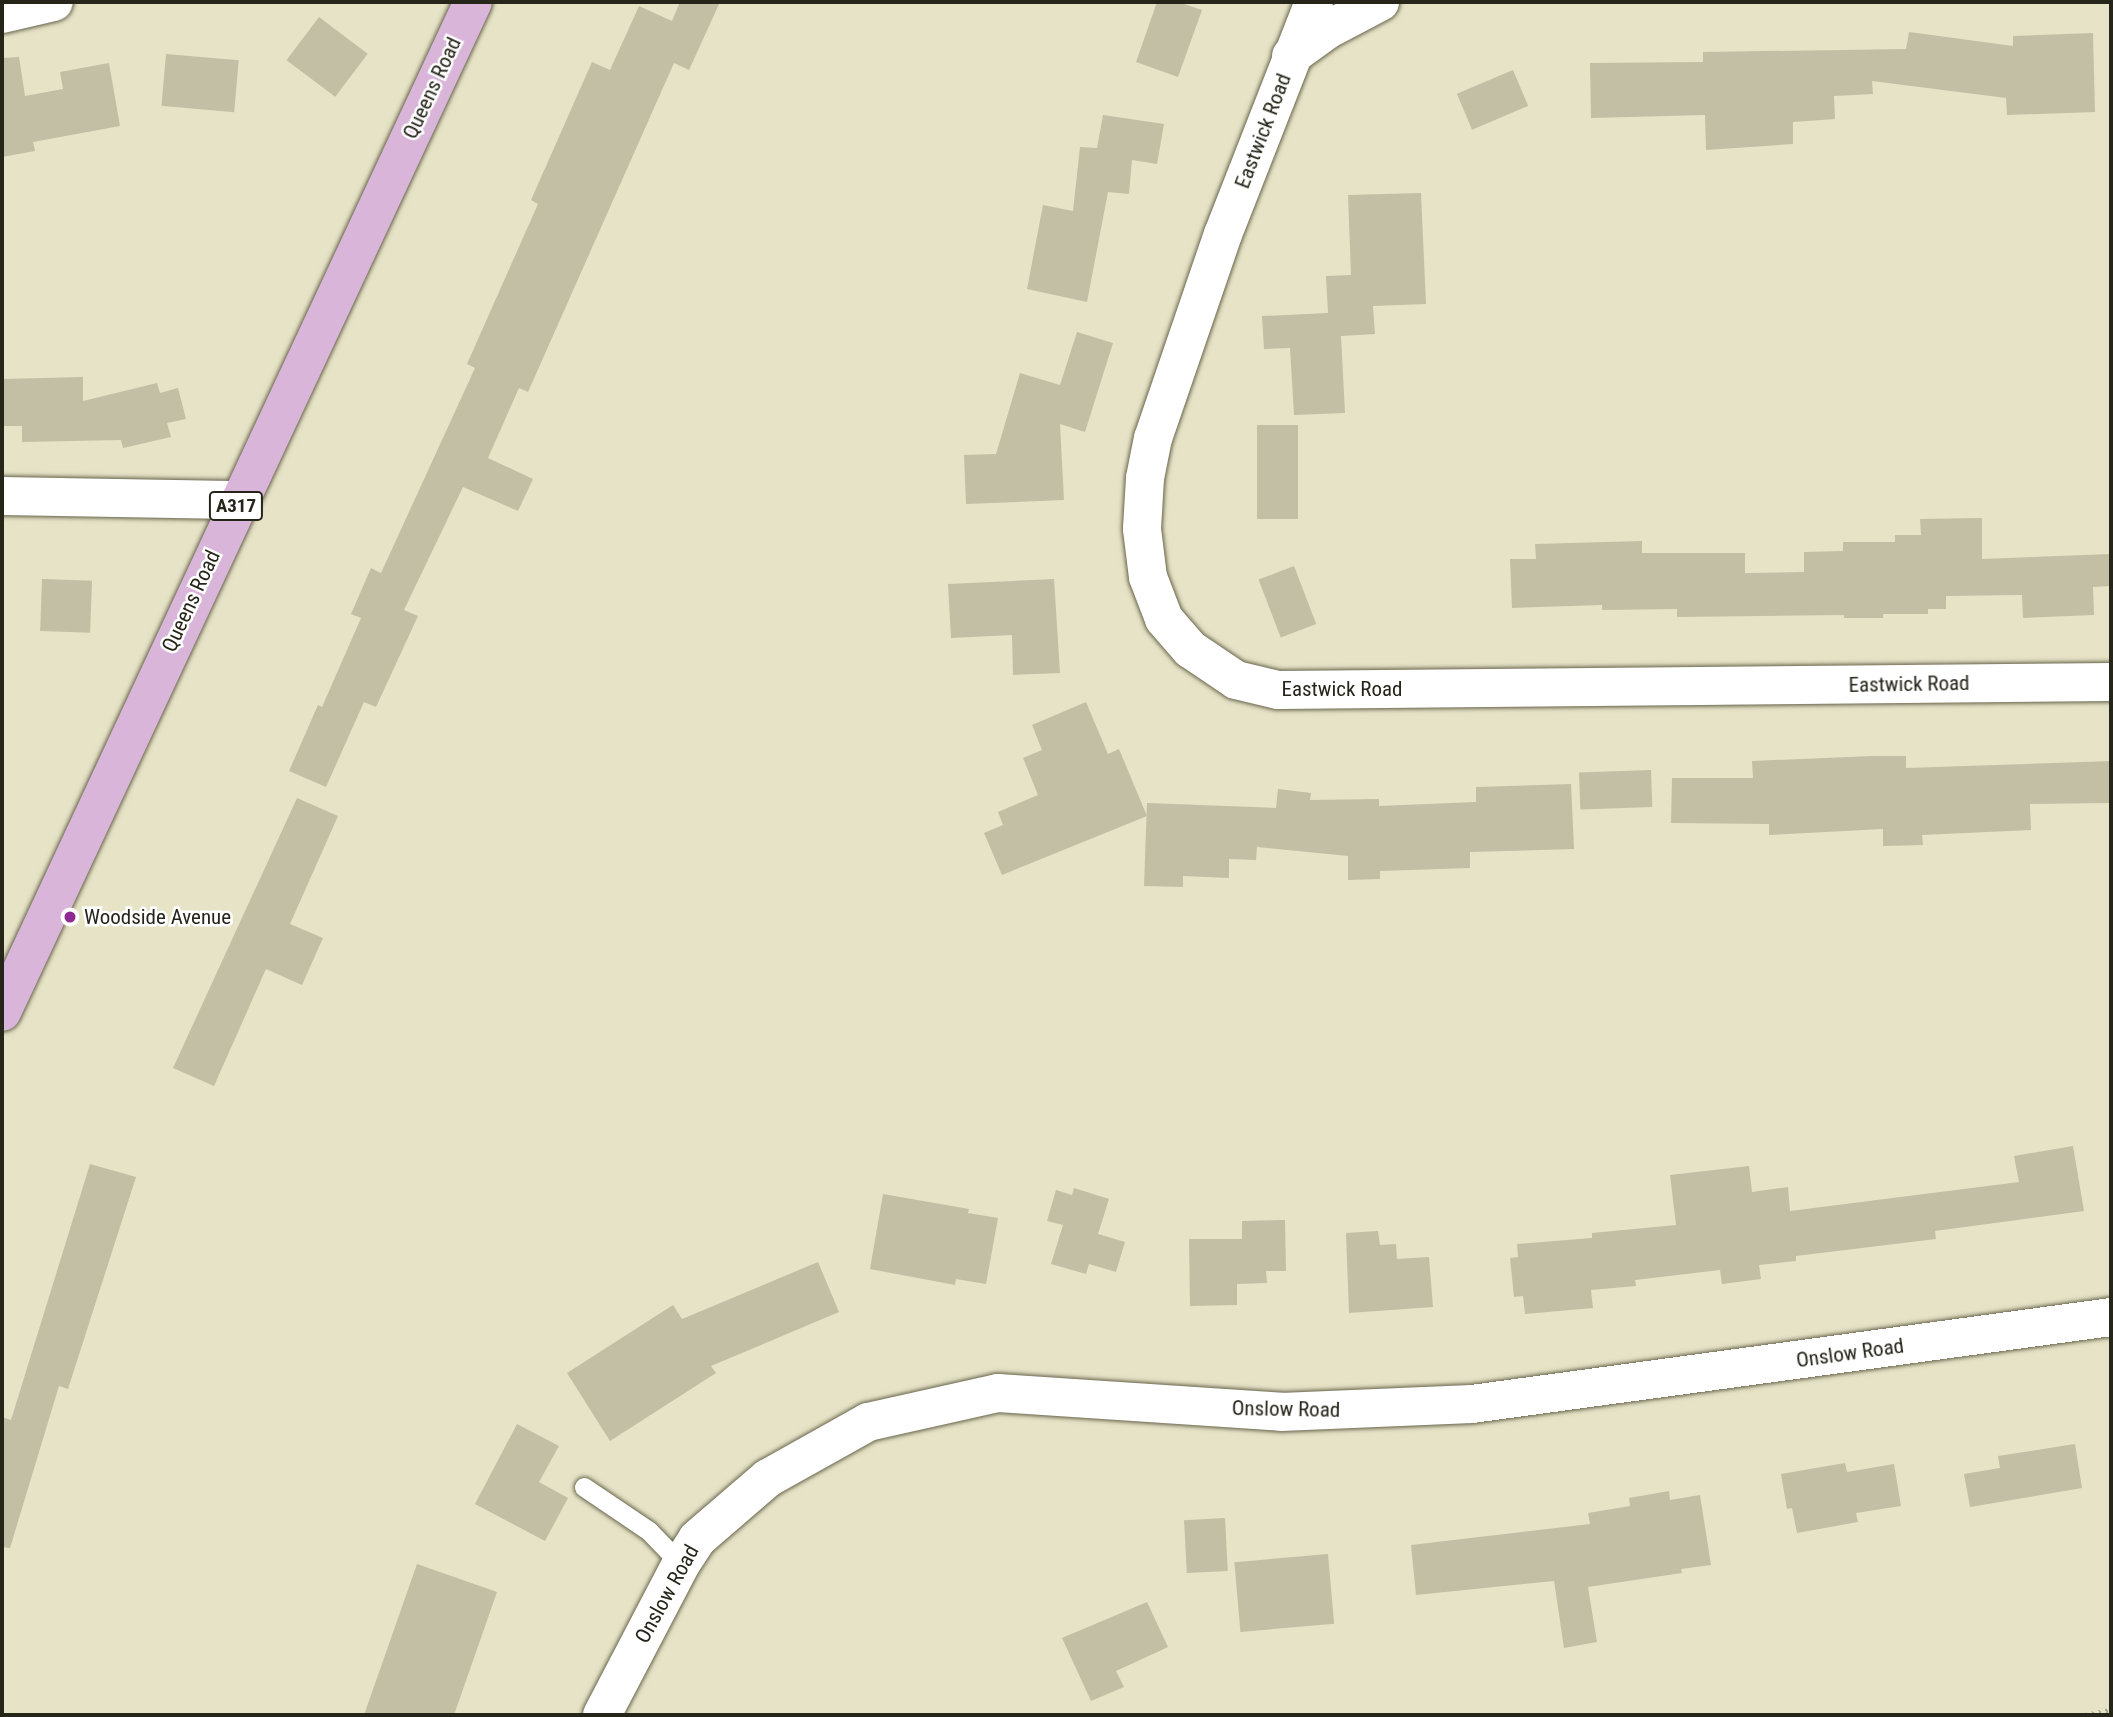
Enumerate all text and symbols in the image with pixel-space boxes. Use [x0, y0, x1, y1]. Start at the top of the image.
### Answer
street label: Queens Road [398, 33, 466, 143]
street label: Eastwick Road [1230, 70, 1296, 192]
road number: A317 [208, 491, 264, 522]
street label: Queens Road [157, 546, 225, 656]
street label: Eastwick Road [1848, 670, 1970, 698]
street label: Eastwick Road [1282, 676, 1402, 702]
place label: Woodside Avenue [84, 904, 231, 930]
marker: Woodside Avenue [62, 909, 78, 925]
street label: Onslow Road [1795, 1333, 1905, 1373]
street label: Onslow Road [1232, 1395, 1340, 1423]
street label: Onslow Road [630, 1541, 704, 1647]

